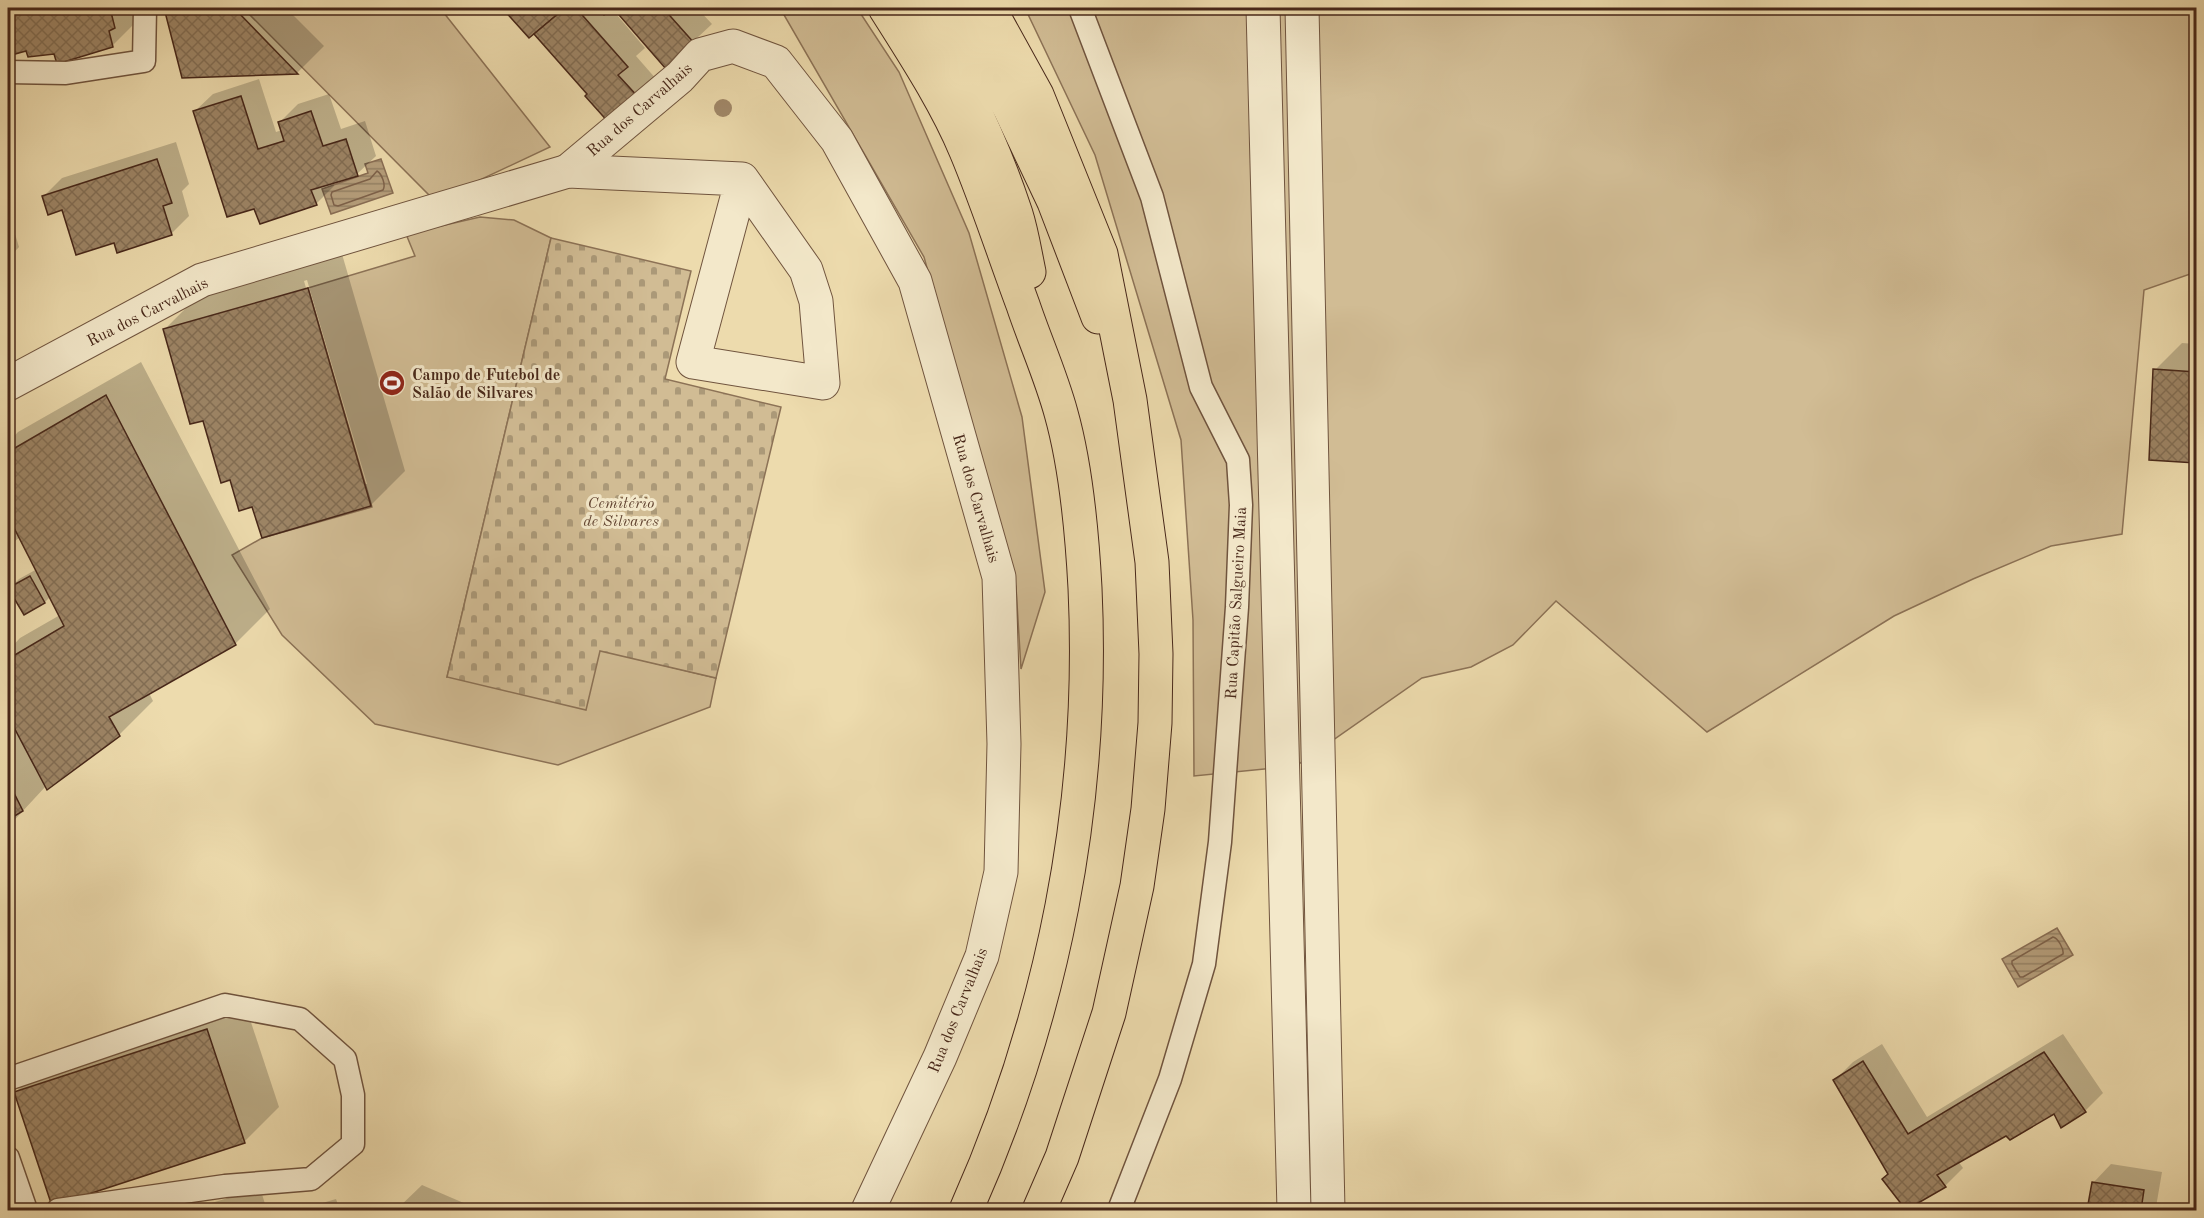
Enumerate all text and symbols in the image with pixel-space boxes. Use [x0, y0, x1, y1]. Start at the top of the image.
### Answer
street label: Rua dos Carvalhais [585, 61, 696, 160]
street label: Rua dos Carvalhais [85, 275, 211, 350]
sports icon: Campo de Futebol de Salão de Silvares [377, 368, 407, 398]
place label: Campo de Futebol de Salão de Silvares [412, 368, 560, 402]
street label: Rua dos Carvalhais [949, 432, 1001, 565]
park label: Cemitério de Silvares [583, 496, 659, 530]
street label: Rua Capitão Salgueiro Maia [1224, 506, 1250, 700]
street label: Rua dos Carvalhais [926, 946, 991, 1076]

